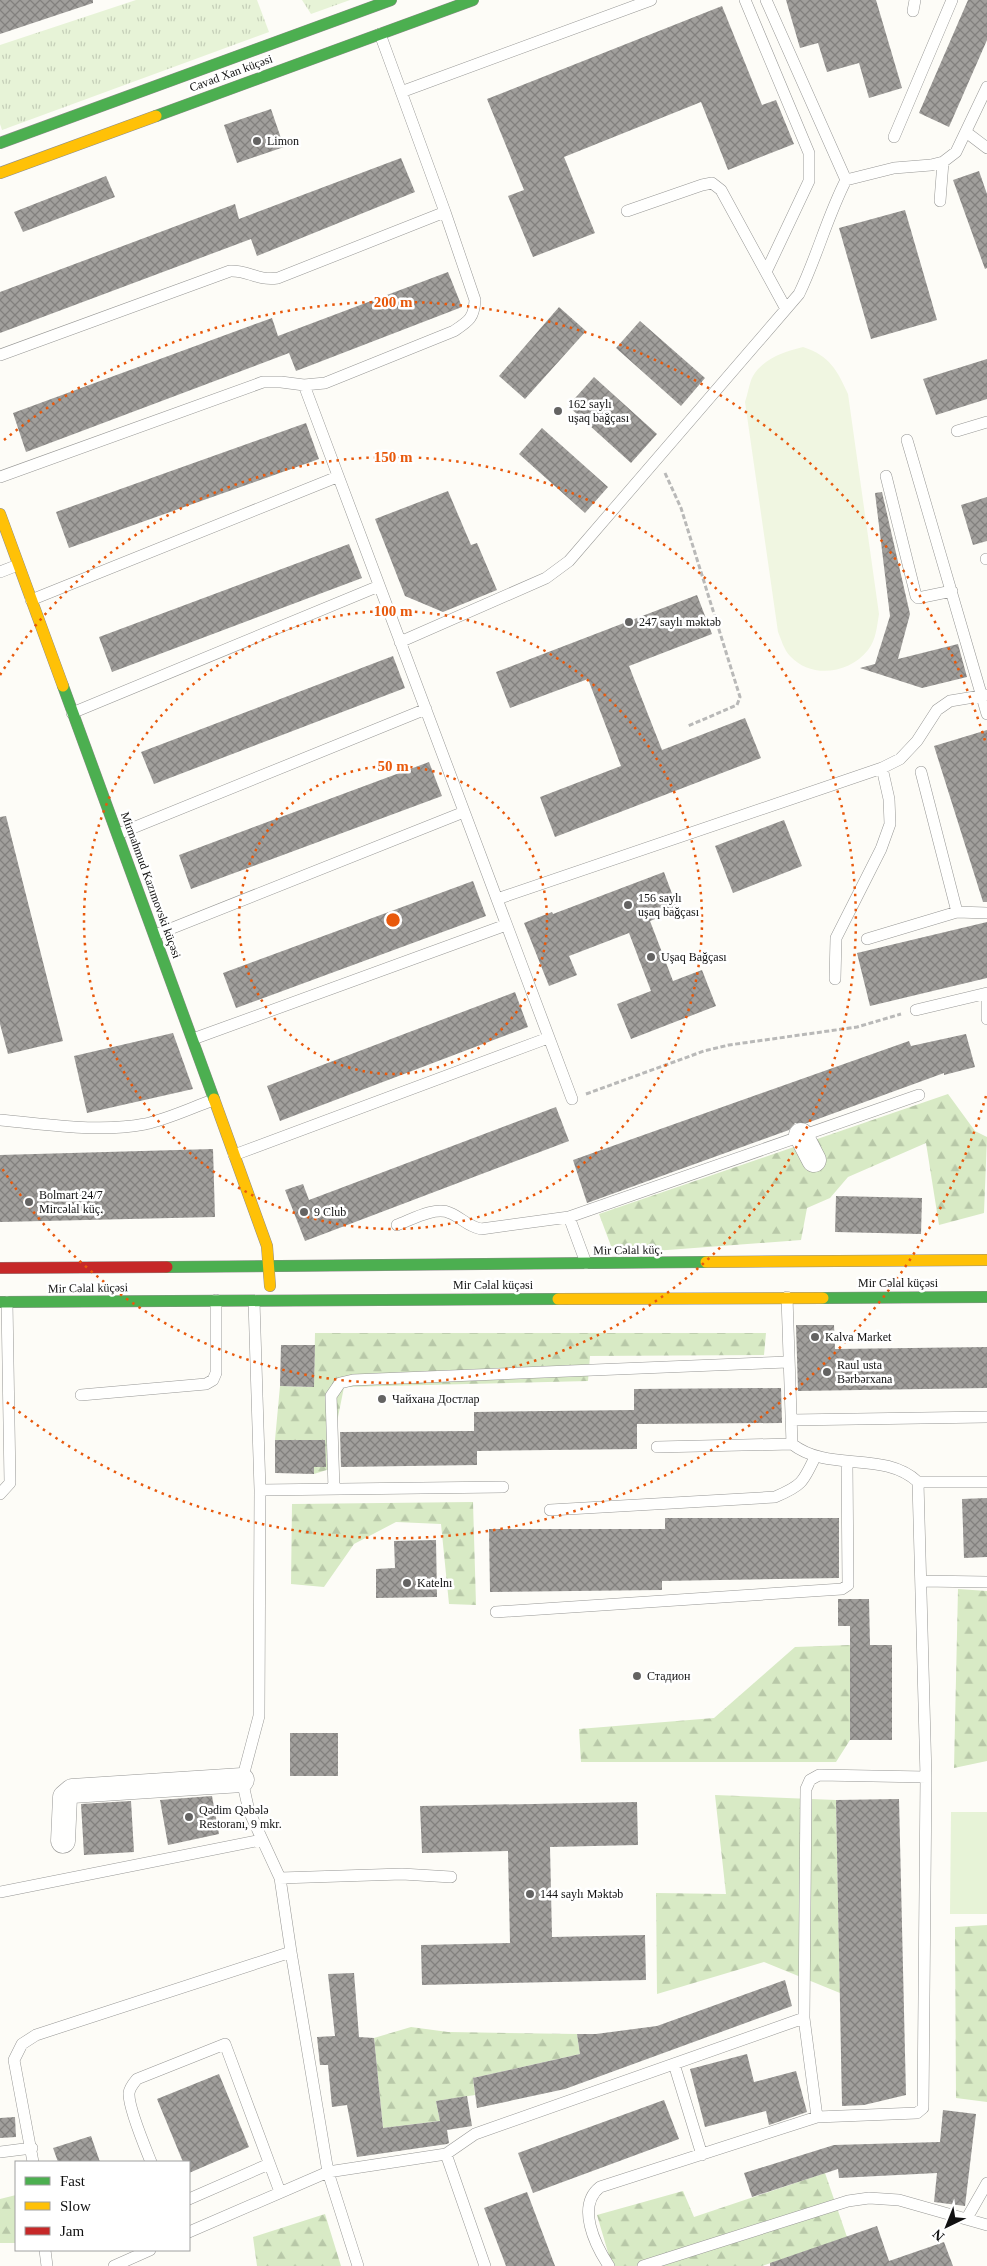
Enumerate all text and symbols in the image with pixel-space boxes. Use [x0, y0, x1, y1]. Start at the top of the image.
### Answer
street label: Cavad Xan küçəsi [188, 51, 275, 95]
place label: Limon [267, 134, 299, 148]
marker: Limon [251, 135, 263, 147]
text: 200 m [374, 294, 413, 310]
place label: 162 saylı uşaq bağçası [568, 397, 630, 425]
marker: 162 saylı uşaq bağçası [552, 405, 564, 417]
text: 150 m [374, 449, 413, 465]
text: 100 m [374, 603, 413, 619]
place label: 247 saylı məktəb [639, 615, 721, 629]
marker: 247 saylı məktəb [623, 616, 635, 628]
text: 50 m [377, 758, 409, 774]
street label: Mirmahmud Kazımovski küçəsi [118, 810, 184, 961]
place label: 156 saylı uşaq bağçası [638, 891, 700, 919]
marker: 156 saylı uşaq bağçası [622, 899, 634, 911]
centre of rings [384, 911, 402, 929]
place label: Uşaq Bağçası [661, 950, 727, 964]
marker: Uşaq Bağçası [645, 951, 657, 963]
place label: Bolmart 24/7 Mircәlal küç. [39, 1188, 103, 1216]
marker: Bolmart 24/7 Mircәlal küç. [23, 1196, 35, 1208]
place label: 9 Club [314, 1205, 346, 1219]
marker: 9 Club [298, 1206, 310, 1218]
street label: Mir Cəlal küç. [593, 1242, 663, 1258]
street label: Mir Cəlal küçəsi [858, 1276, 939, 1290]
street label: Mir Cəlal küçəsi [453, 1278, 534, 1292]
street label: Mir Cəlal küçəsi [48, 1280, 129, 1296]
place label: Kalva Market [825, 1330, 892, 1344]
marker: Kalva Market [809, 1331, 821, 1343]
place label: Raul usta Bərbərxana [837, 1358, 893, 1386]
marker: Raul usta Bərbərxana [821, 1366, 833, 1378]
place label: Чайхана Достлар [392, 1392, 480, 1406]
marker: Чайхана Достлар [376, 1393, 388, 1405]
place label: Katelnı [417, 1576, 453, 1590]
marker: Katelnı [401, 1577, 413, 1589]
place label: Стадион [647, 1669, 691, 1683]
marker: Стадион [631, 1670, 643, 1682]
place label: Qədim Qəbələ Restoranı, 9 mkr. [199, 1803, 282, 1831]
marker: Qədim Qəbələ Restoranı, 9 mkr. [183, 1811, 195, 1823]
place label: 144 saylı Məktəb [540, 1887, 623, 1901]
marker: 144 saylı Məktəb [524, 1888, 536, 1900]
legend [15, 2161, 190, 2251]
text: Fast [60, 2173, 86, 2189]
text: Slow [60, 2198, 91, 2214]
north arrow [922, 2201, 972, 2251]
text: Jam [60, 2223, 84, 2239]
text: N [930, 2226, 947, 2244]

